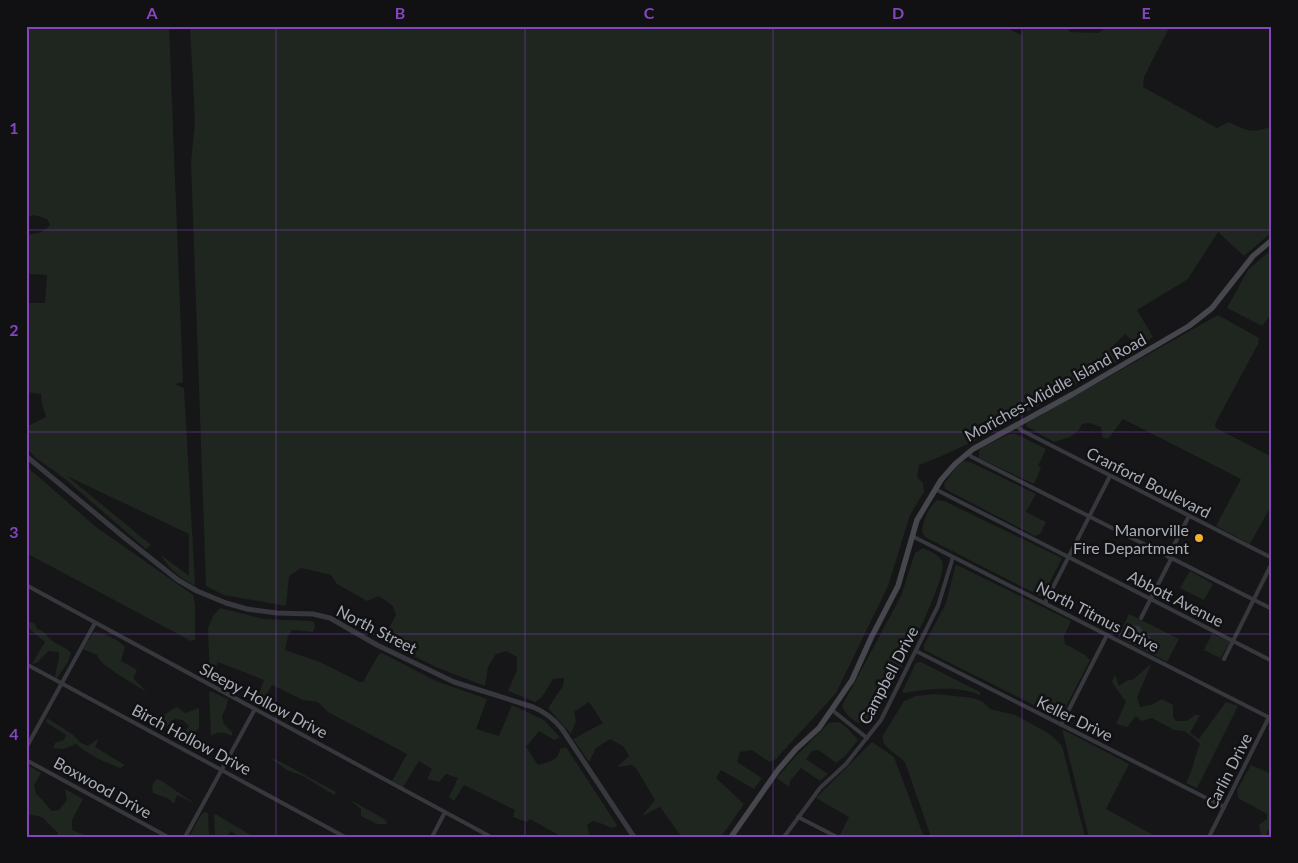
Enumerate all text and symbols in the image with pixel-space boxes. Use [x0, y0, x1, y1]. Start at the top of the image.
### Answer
text: A [145, 3, 158, 22]
text: B [395, 3, 405, 22]
text: C [644, 3, 655, 22]
text: D [892, 3, 904, 22]
text: E [1141, 3, 1151, 22]
text: 1 [9, 118, 19, 137]
text: 2 [9, 320, 19, 339]
street label: Moriches-Middle Island Road [961, 329, 1149, 445]
street label: Cranford Boulevard [1084, 442, 1214, 522]
place label: Manorville Fire Department [1073, 520, 1189, 557]
text: 3 [9, 522, 19, 541]
marker: Manorville Fire Department [1193, 532, 1205, 544]
street label: Abbott Avenue [1125, 566, 1227, 630]
street label: North Titmus Drive [1033, 577, 1163, 655]
street label: North Street [334, 601, 421, 658]
street label: Campbell Drive [854, 623, 922, 727]
street label: Sleepy Hollow Drive [197, 658, 331, 742]
street label: Keller Drive [1034, 691, 1116, 745]
street label: Birch Hollow Drive [129, 700, 255, 778]
text: 4 [9, 724, 19, 743]
street label: Carlin Drive [1201, 730, 1255, 812]
street label: Boxwood Drive [51, 752, 155, 822]

